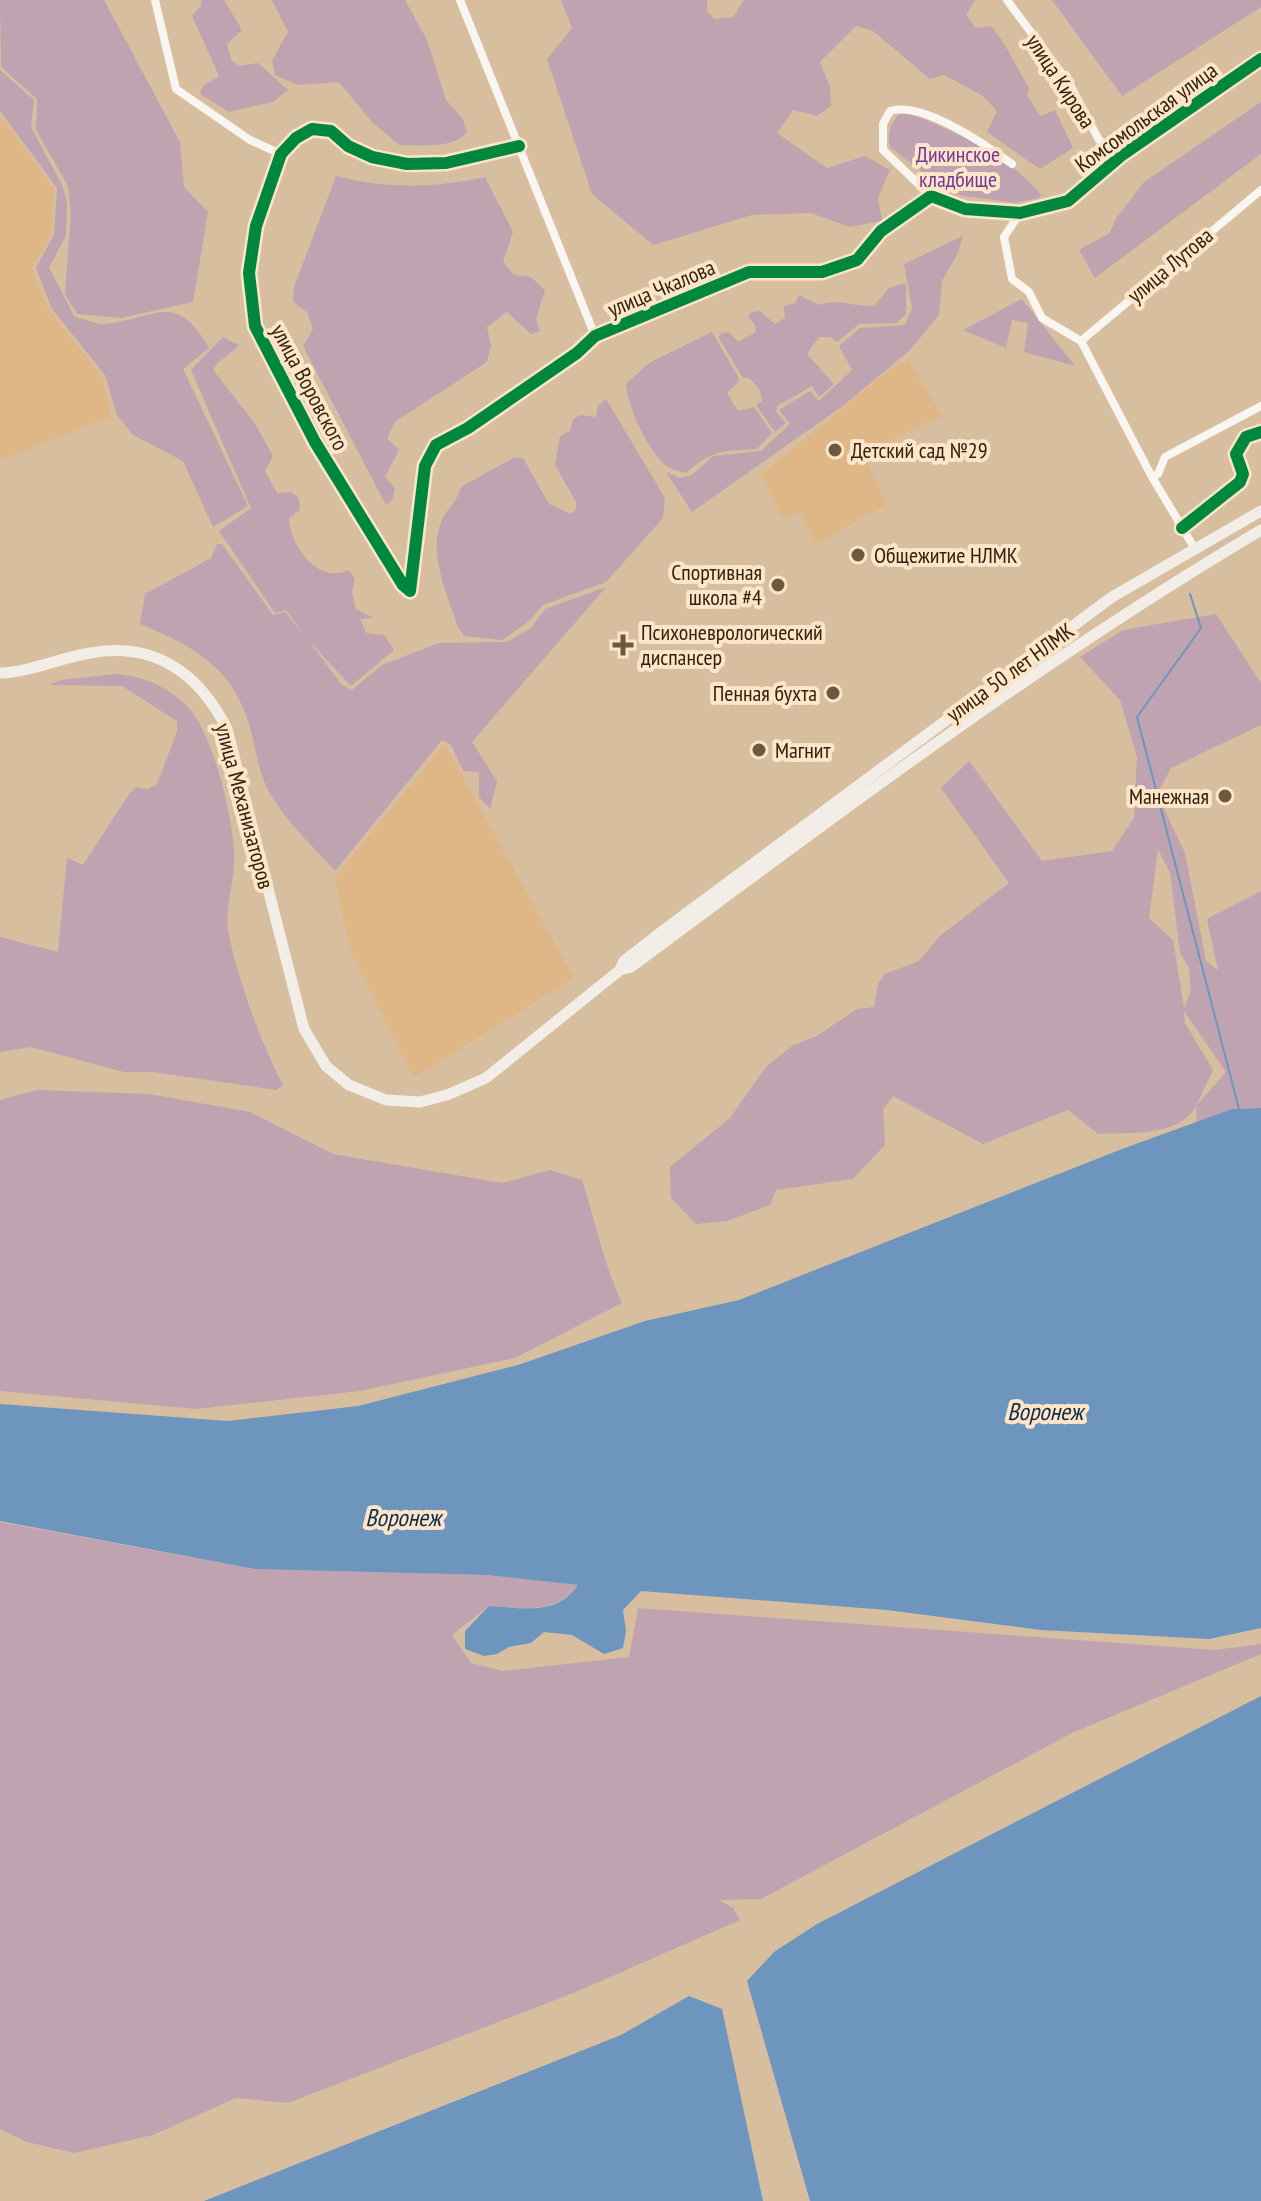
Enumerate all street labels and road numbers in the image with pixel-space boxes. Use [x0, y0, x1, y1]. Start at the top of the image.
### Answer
street label: улица Кирова [1020, 28, 1102, 134]
street label: Комсомольская улица [1069, 56, 1223, 178]
street label: улица Лутова [1121, 221, 1219, 309]
street label: улица Чкалова [603, 253, 719, 323]
street label: улица Воровского [265, 319, 355, 455]
street label: улица 50 лет НЛМК [941, 616, 1079, 728]
street label: улица Механизаторов [209, 720, 281, 892]

